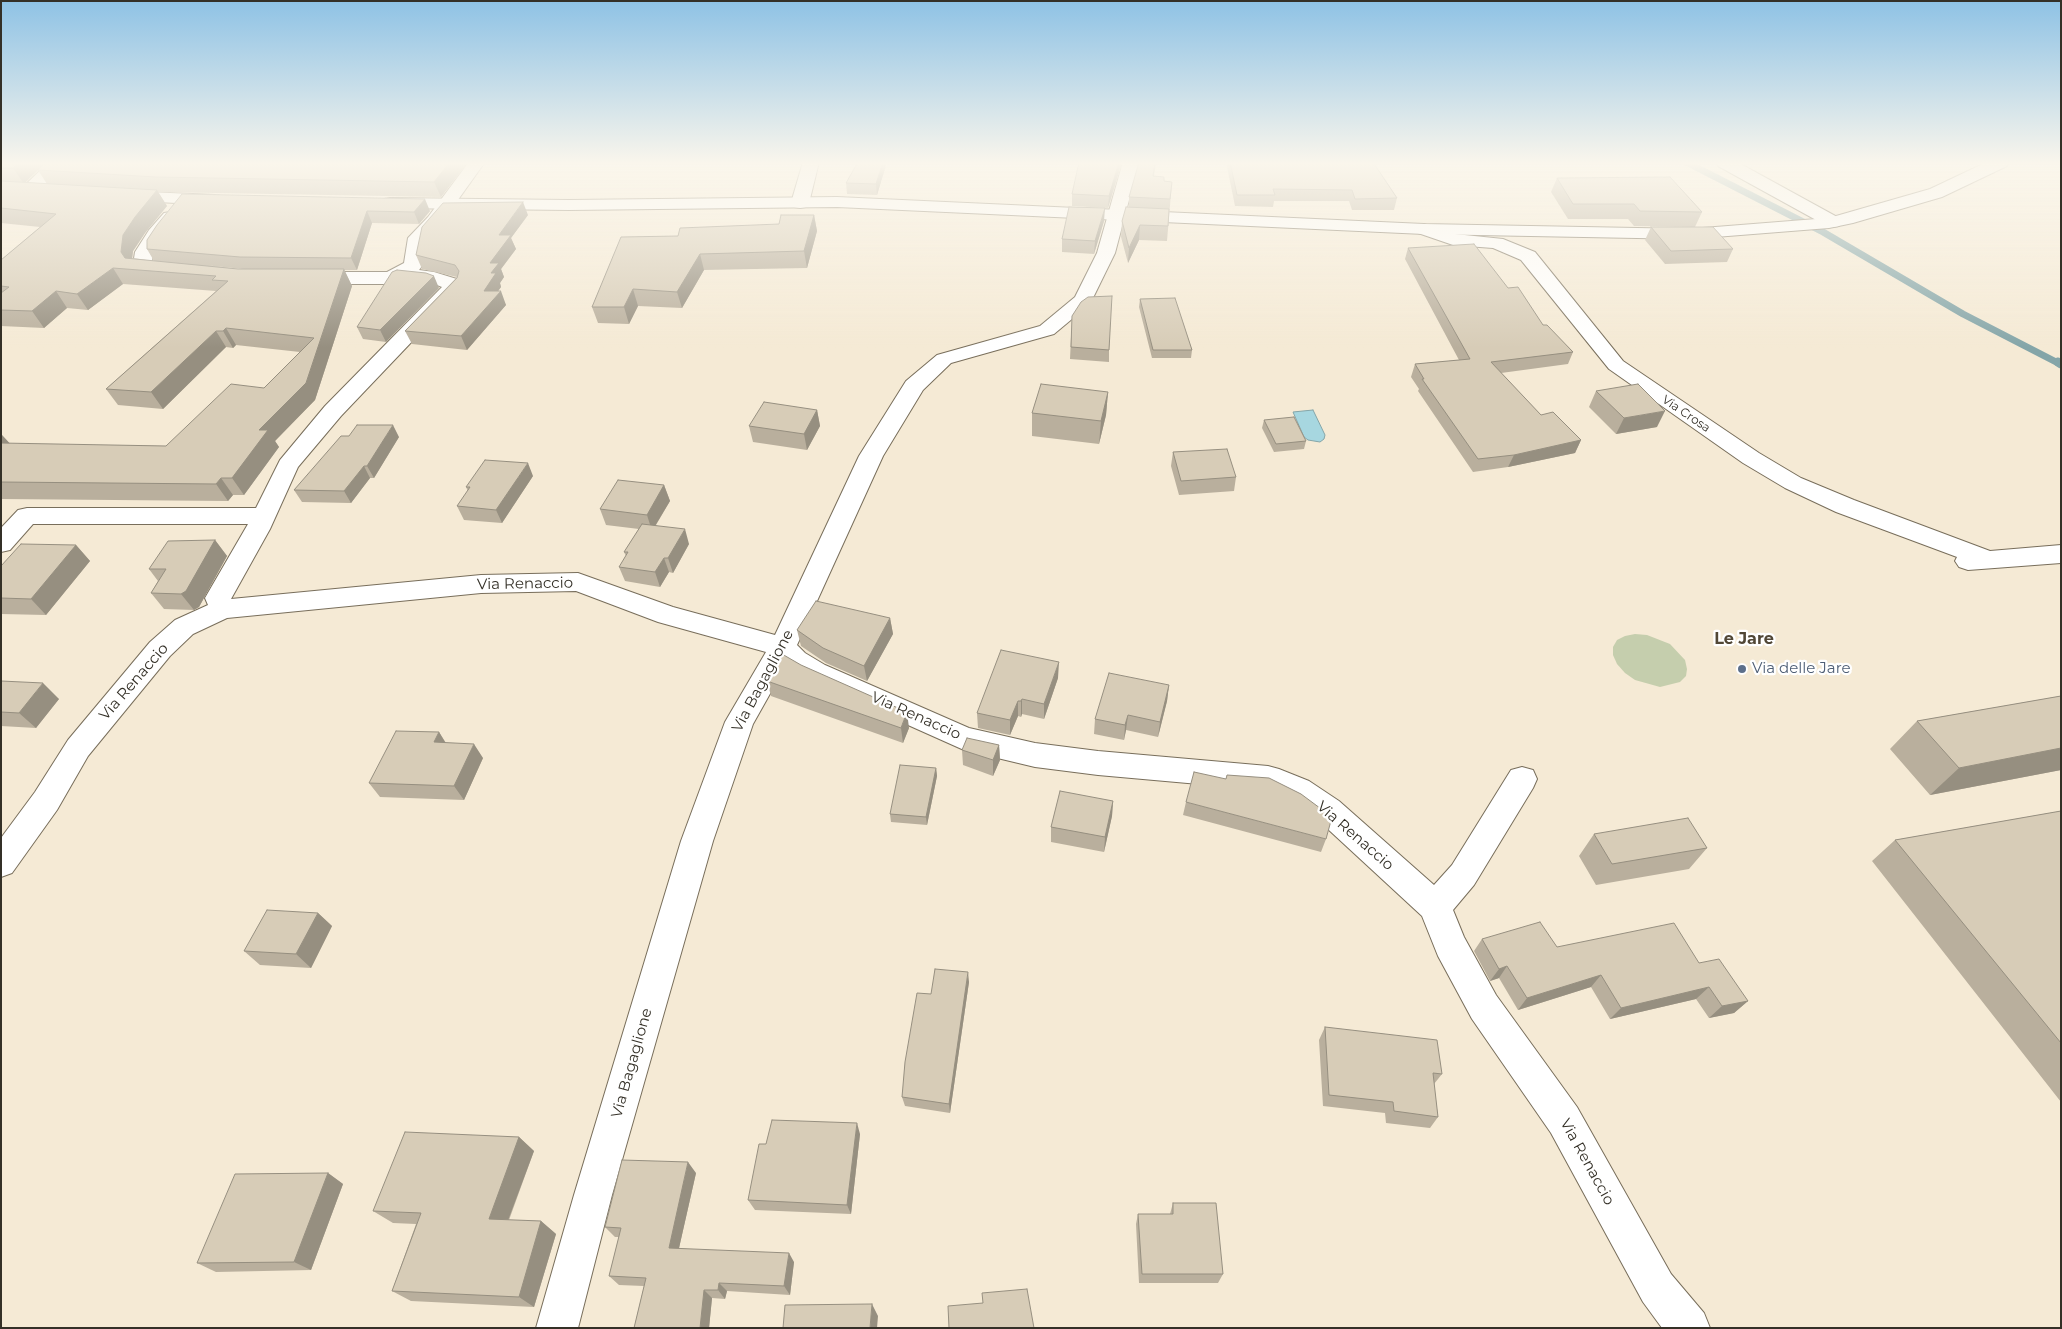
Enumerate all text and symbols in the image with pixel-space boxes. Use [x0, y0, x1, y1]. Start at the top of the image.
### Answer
street label: Via Crosa [1659, 393, 1713, 435]
street label: Via Renaccio [477, 574, 573, 594]
street label: Via Bagaglione [728, 627, 798, 735]
district label: Le Jare [1714, 629, 1774, 649]
street label: Via Renaccio [96, 640, 172, 724]
place label: Via delle Jare [1752, 660, 1851, 678]
marker: Via delle Jare [1736, 663, 1748, 675]
street label: Via Renaccio [868, 688, 964, 744]
street label: Via Renaccio [1313, 798, 1397, 874]
street label: Via Bagaglione [608, 1006, 656, 1120]
street label: Via Renaccio [1556, 1116, 1618, 1208]

